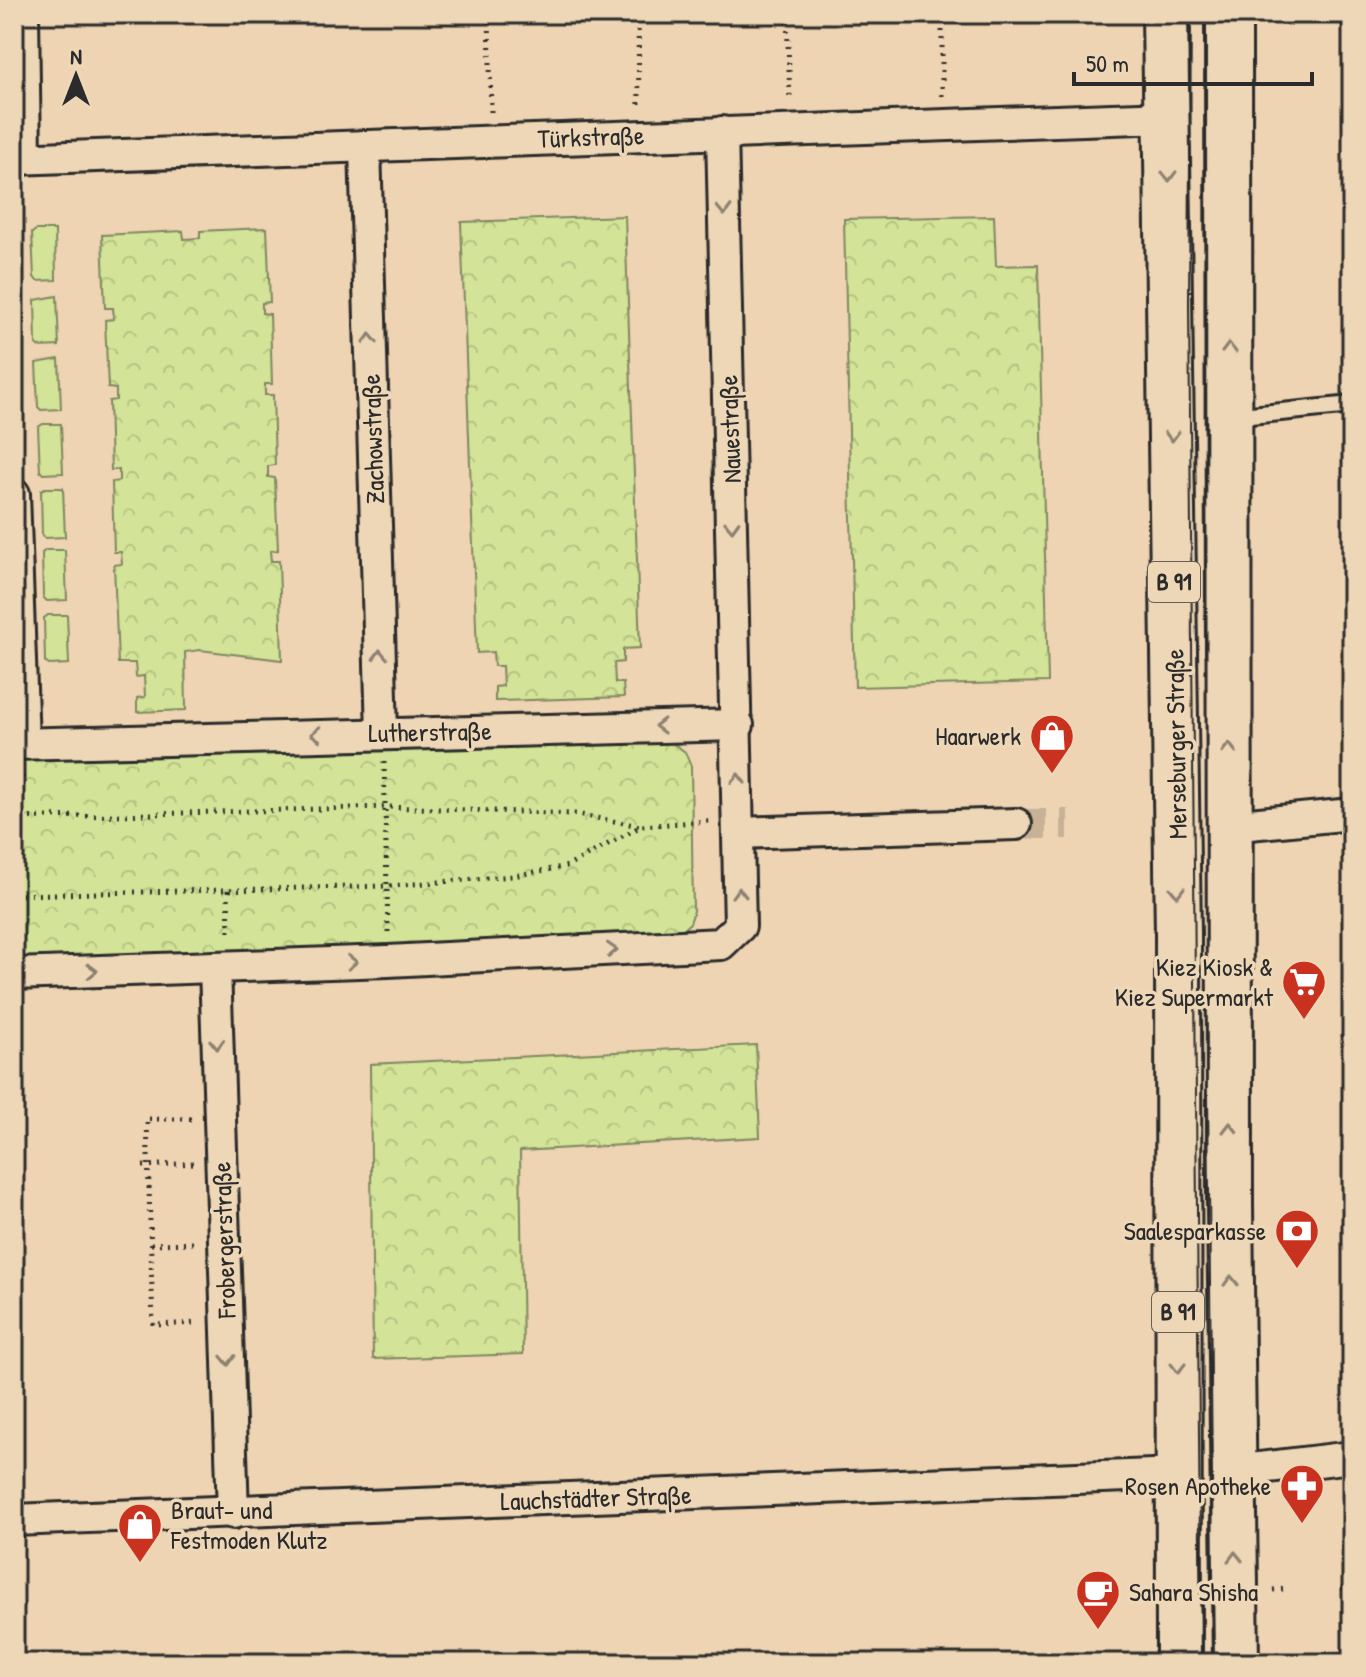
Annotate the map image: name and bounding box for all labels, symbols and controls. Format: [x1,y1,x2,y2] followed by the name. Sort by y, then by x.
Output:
[36,36,116,116] north arrow
[1074,36,1312,86] scale bar
[70,41,82,71] text: N
[1086,47,1129,79] text: 50 m
[537,117,645,156] street label: Türkstraße
[1160,170,1178,183] one-way arrow
[715,204,733,217] one-way arrow
[362,332,379,345] one-way arrow
[1220,341,1238,354] one-way arrow
[353,373,392,505] street label: Zachowstraße
[710,374,749,484] street label: Nauestraße
[1163,430,1181,443] one-way arrow
[724,520,741,533] one-way arrow
[1148,562,1200,602] road number: B 91
[371,648,388,661] one-way arrow
[1156,649,1195,840] street label: Merseburger Straße
[1028,712,1076,775] shop icon: Haarwerk
[368,713,492,750] street label: Lutherstraße
[653,718,666,735] one-way arrow
[935,718,1021,753] place label: Haarwerk
[309,726,322,743] one-way arrow
[1220,741,1238,754] one-way arrow
[729,772,747,785] one-way arrow
[731,886,748,899] one-way arrow
[1169,886,1186,899] one-way arrow
[605,942,618,959] one-way arrow
[1115,949,1274,1014] place label: Kiez Kiosk & Kiez Supermarkt
[346,954,359,971] one-way arrow
[1280,958,1328,1021] supermarket icon: Kiez Kiosk & Kiez Supermarkt
[86,962,99,979] one-way arrow
[209,1038,226,1051] one-way arrow
[1221,1121,1239,1134] one-way arrow
[203,1161,244,1320] street label: Frobergerstraße
[1273,1207,1321,1270] bank icon: Saalesparkasse
[1124,1213,1266,1248] place label: Saalesparkasse
[1223,1274,1240,1287] one-way arrow
[1152,1292,1204,1332] road number: B 91
[219,1354,236,1367] one-way arrow
[1169,1362,1187,1375] one-way arrow
[1278,1462,1326,1525] pharmacy icon: Rosen Apotheke
[1125,1468,1271,1503] place label: Rosen Apotheke
[500,1477,692,1518] street label: Lauchstädter Straße
[170,1492,327,1557] place label: Braut- und Festmoden Klutz
[116,1501,164,1564] shop icon: Braut- und Festmoden Klutz
[1227,1550,1244,1563] one-way arrow
[1074,1568,1122,1631] cafe icon: Sahara Shisha
[1129,1574,1258,1609] place label: Sahara Shisha

